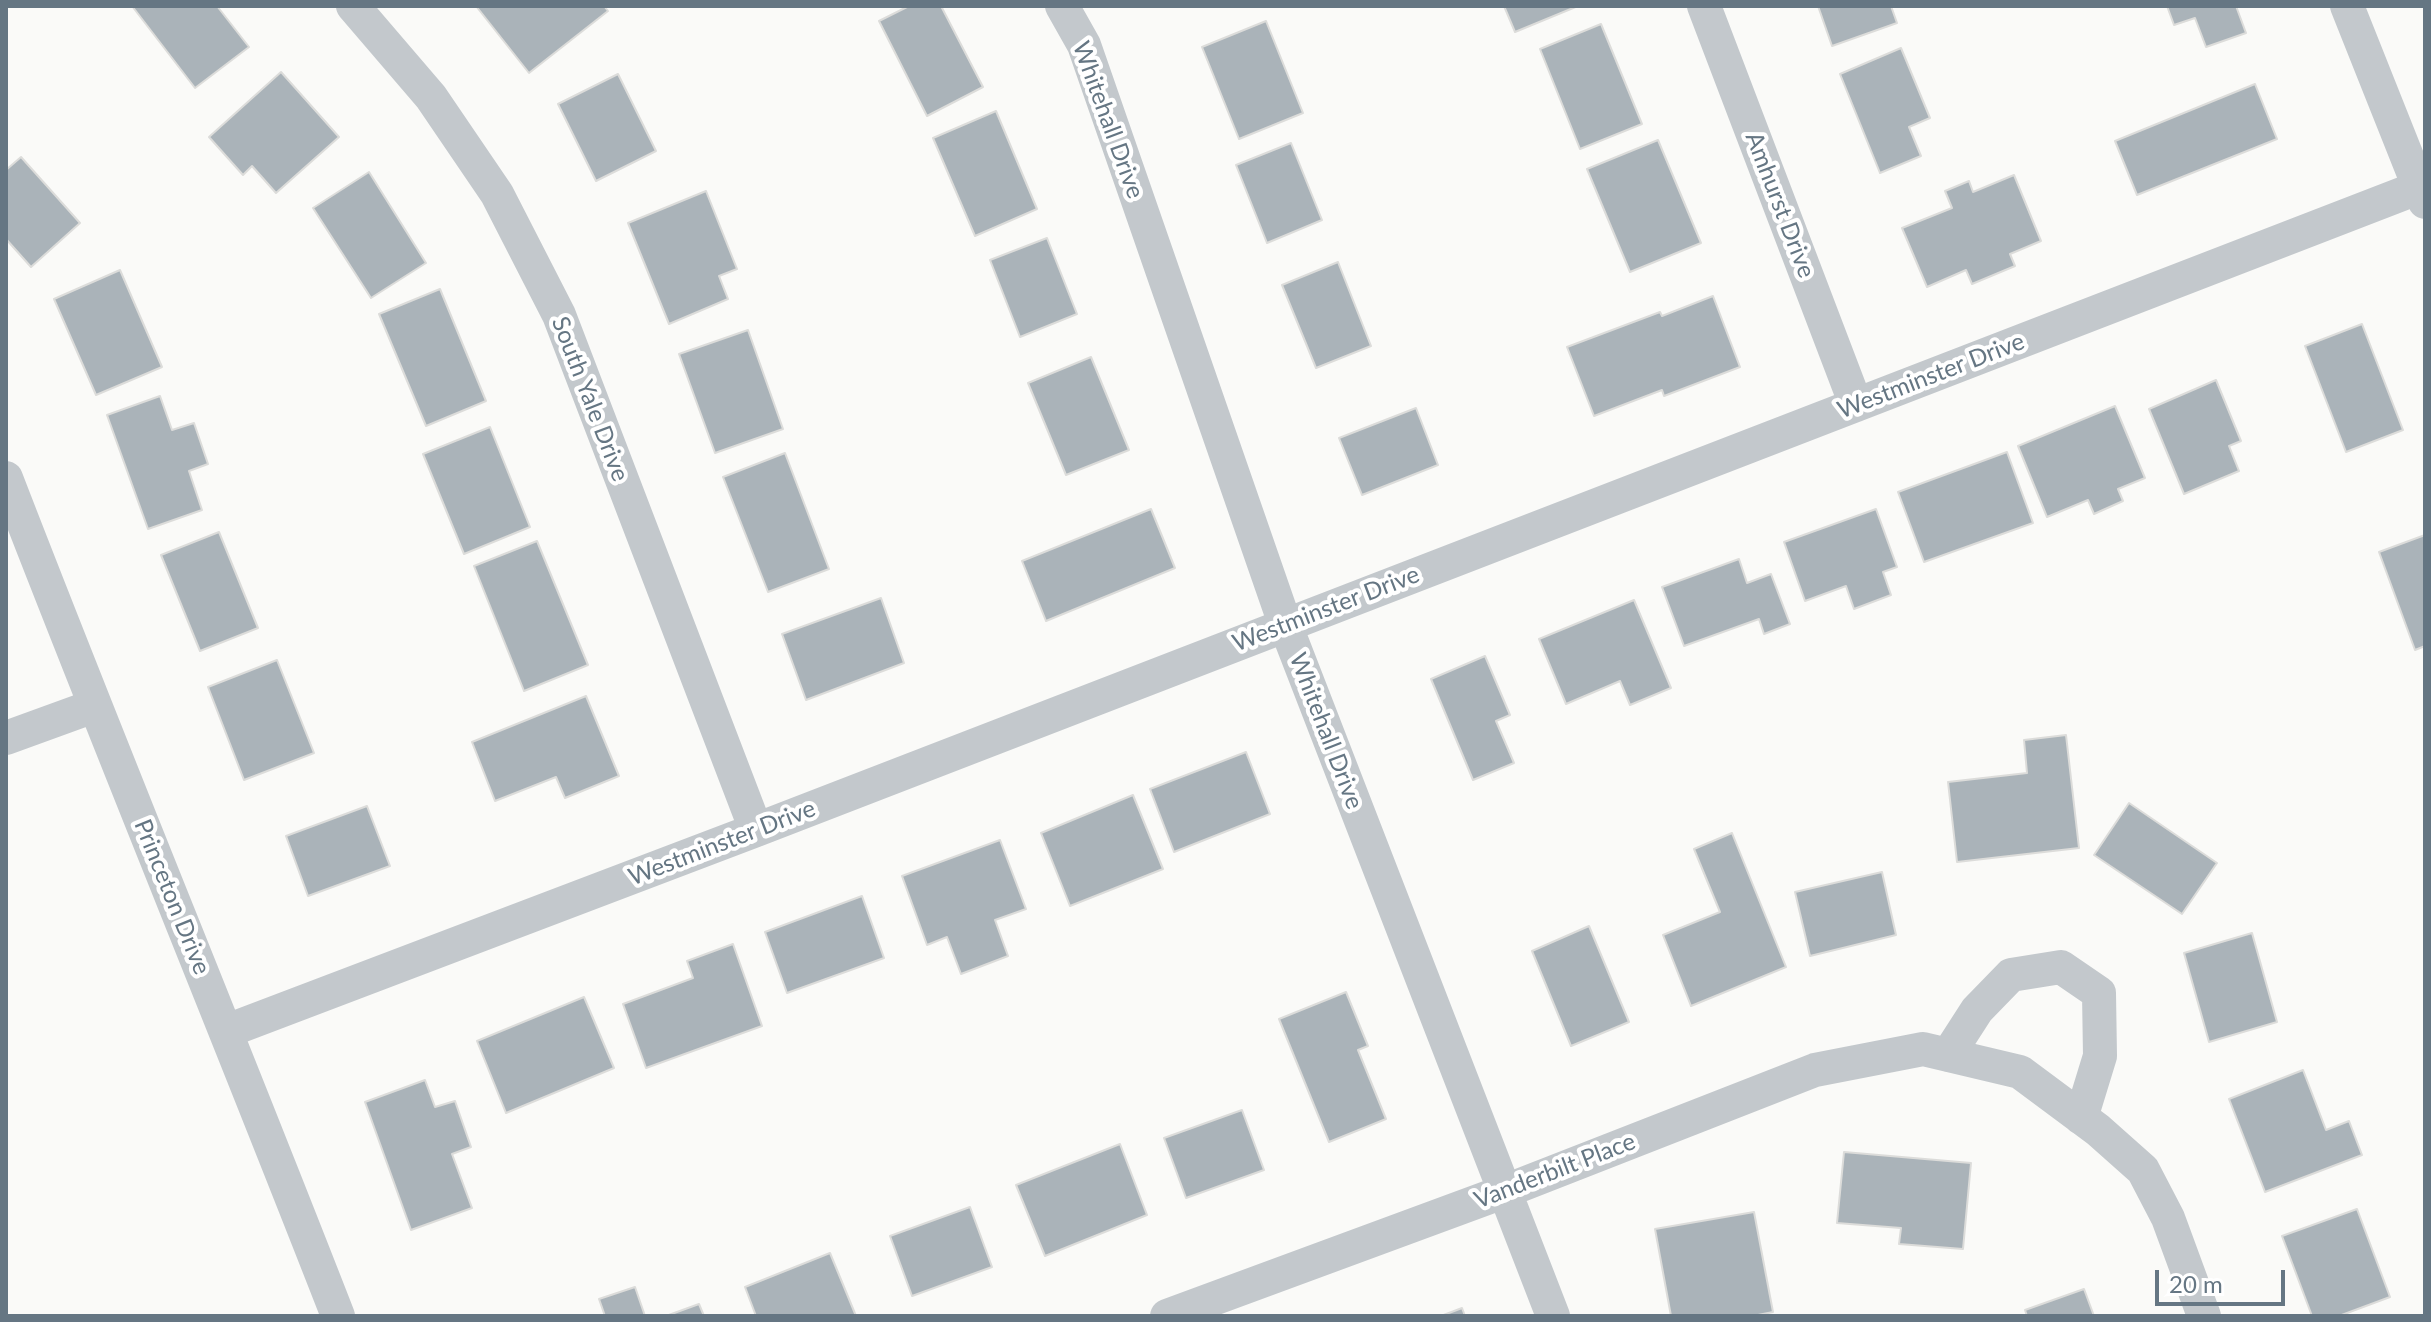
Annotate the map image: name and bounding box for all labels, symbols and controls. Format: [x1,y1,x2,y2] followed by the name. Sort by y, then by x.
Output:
[1066,37,1150,203] street label: Whitehall Drive
[1739,128,1821,282] street label: Amhurst Drive
[545,313,635,485] street label: South Yale Drive
[1834,327,2028,425] street label: Westminster Drive
[1229,560,1423,658] street label: Westminster Drive
[1283,649,1369,813] street label: Whitehall Drive
[625,794,819,892] street label: Westminster Drive
[128,815,216,979] street label: Princeton Drive
[1470,1127,1640,1215] street label: Vanderbilt Place
[2159,1254,2289,1304] scale bar
[2169,1269,2223,1298] text: 20 m

